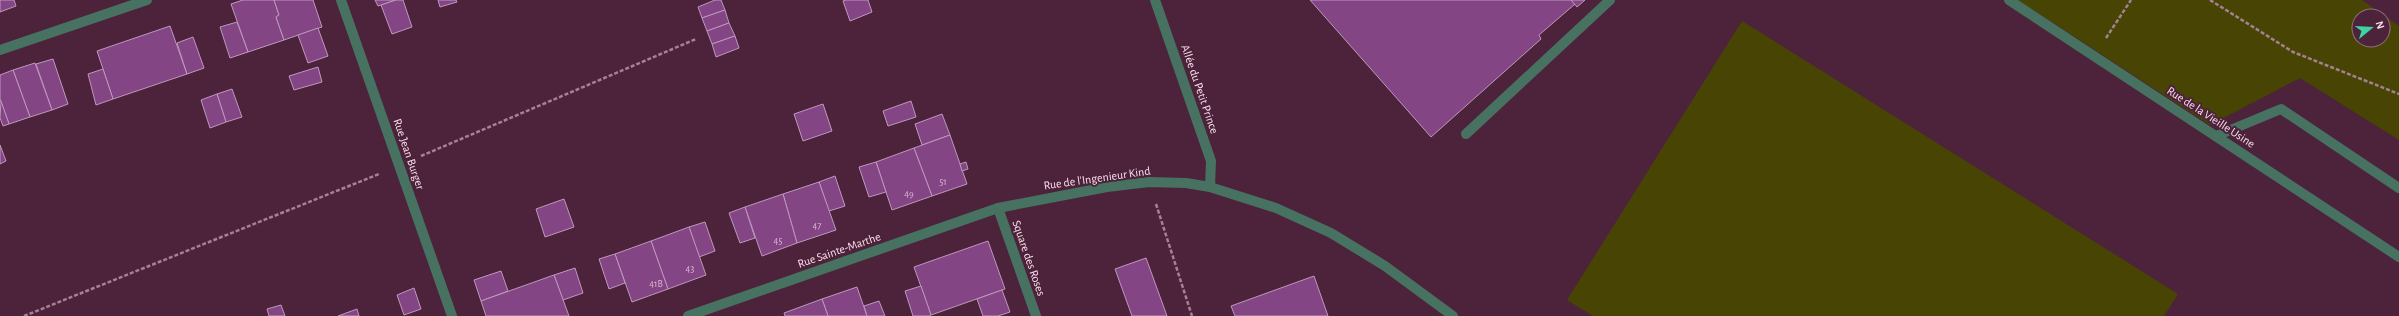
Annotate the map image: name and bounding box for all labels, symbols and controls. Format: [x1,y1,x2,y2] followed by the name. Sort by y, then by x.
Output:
[2351,8,2391,48] north arrow
[2374,20,2386,30] text: N
[1179,43,1221,135] street label: Allée du Petit Prince
[2165,84,2257,150] street label: Rue de la Vieille Usine
[391,117,427,191] street label: Rue Jean Burger
[1043,165,1151,191] street label: Rue de l'Ingenieur Kind
[939,177,947,187] house number: 51
[904,189,914,199] house number: 49
[1010,219,1048,297] street label: Square des Roses
[813,221,821,231] house number: 47
[796,230,882,270] street label: Rue Sainte-Marthe
[774,236,783,246] house number: 45
[686,264,694,274] house number: 43
[649,279,663,289] house number: 41B

